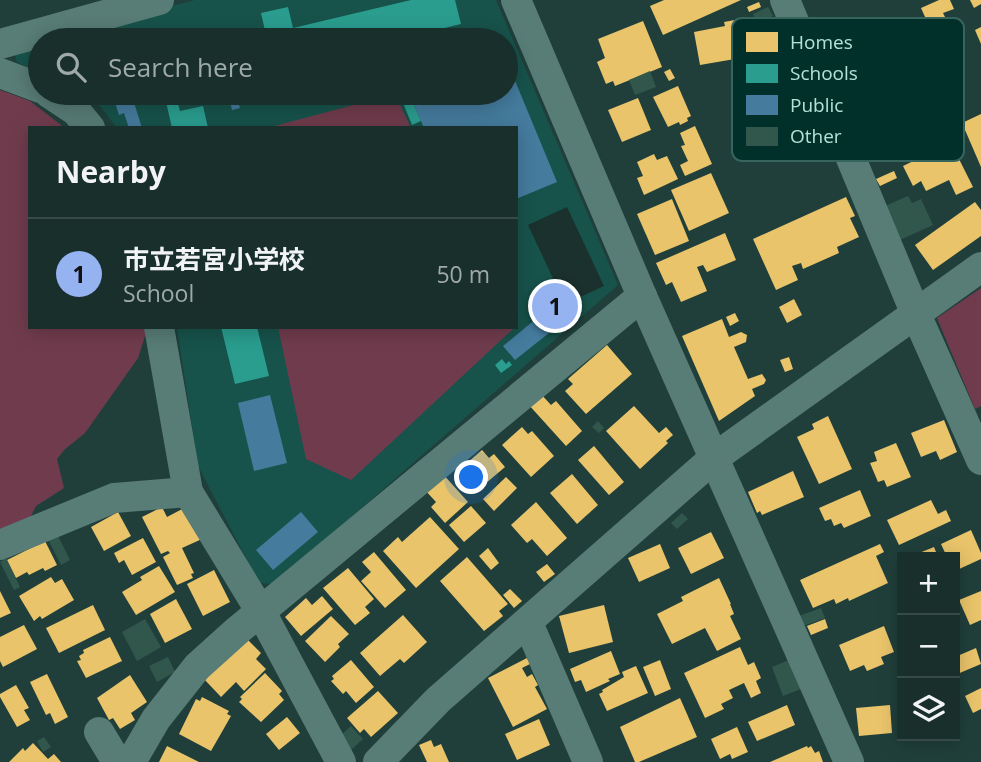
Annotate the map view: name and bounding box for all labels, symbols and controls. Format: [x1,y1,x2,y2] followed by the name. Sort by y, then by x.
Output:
[732,18,964,161] legend
[28,28,518,105] search box
[790,29,853,55] text: Homes
[52,48,90,86] icon: search
[108,49,253,85] text: Search here
[790,60,858,86] text: Schools
[790,92,843,118] text: Public
[790,123,842,149] text: Other
[56,151,166,192] text: Nearby
[123,241,305,277] text: 市立若宮小学校
[72,258,86,290] text: 1
[436,258,490,290] text: 50 m
[123,277,194,309] text: School
[532,280,578,332] pin: 1
[454,460,488,494] your location
[897,552,960,741] map controls
[897,552,960,615] button: +
[897,615,960,678] button: −
[897,678,960,741] button: layers

